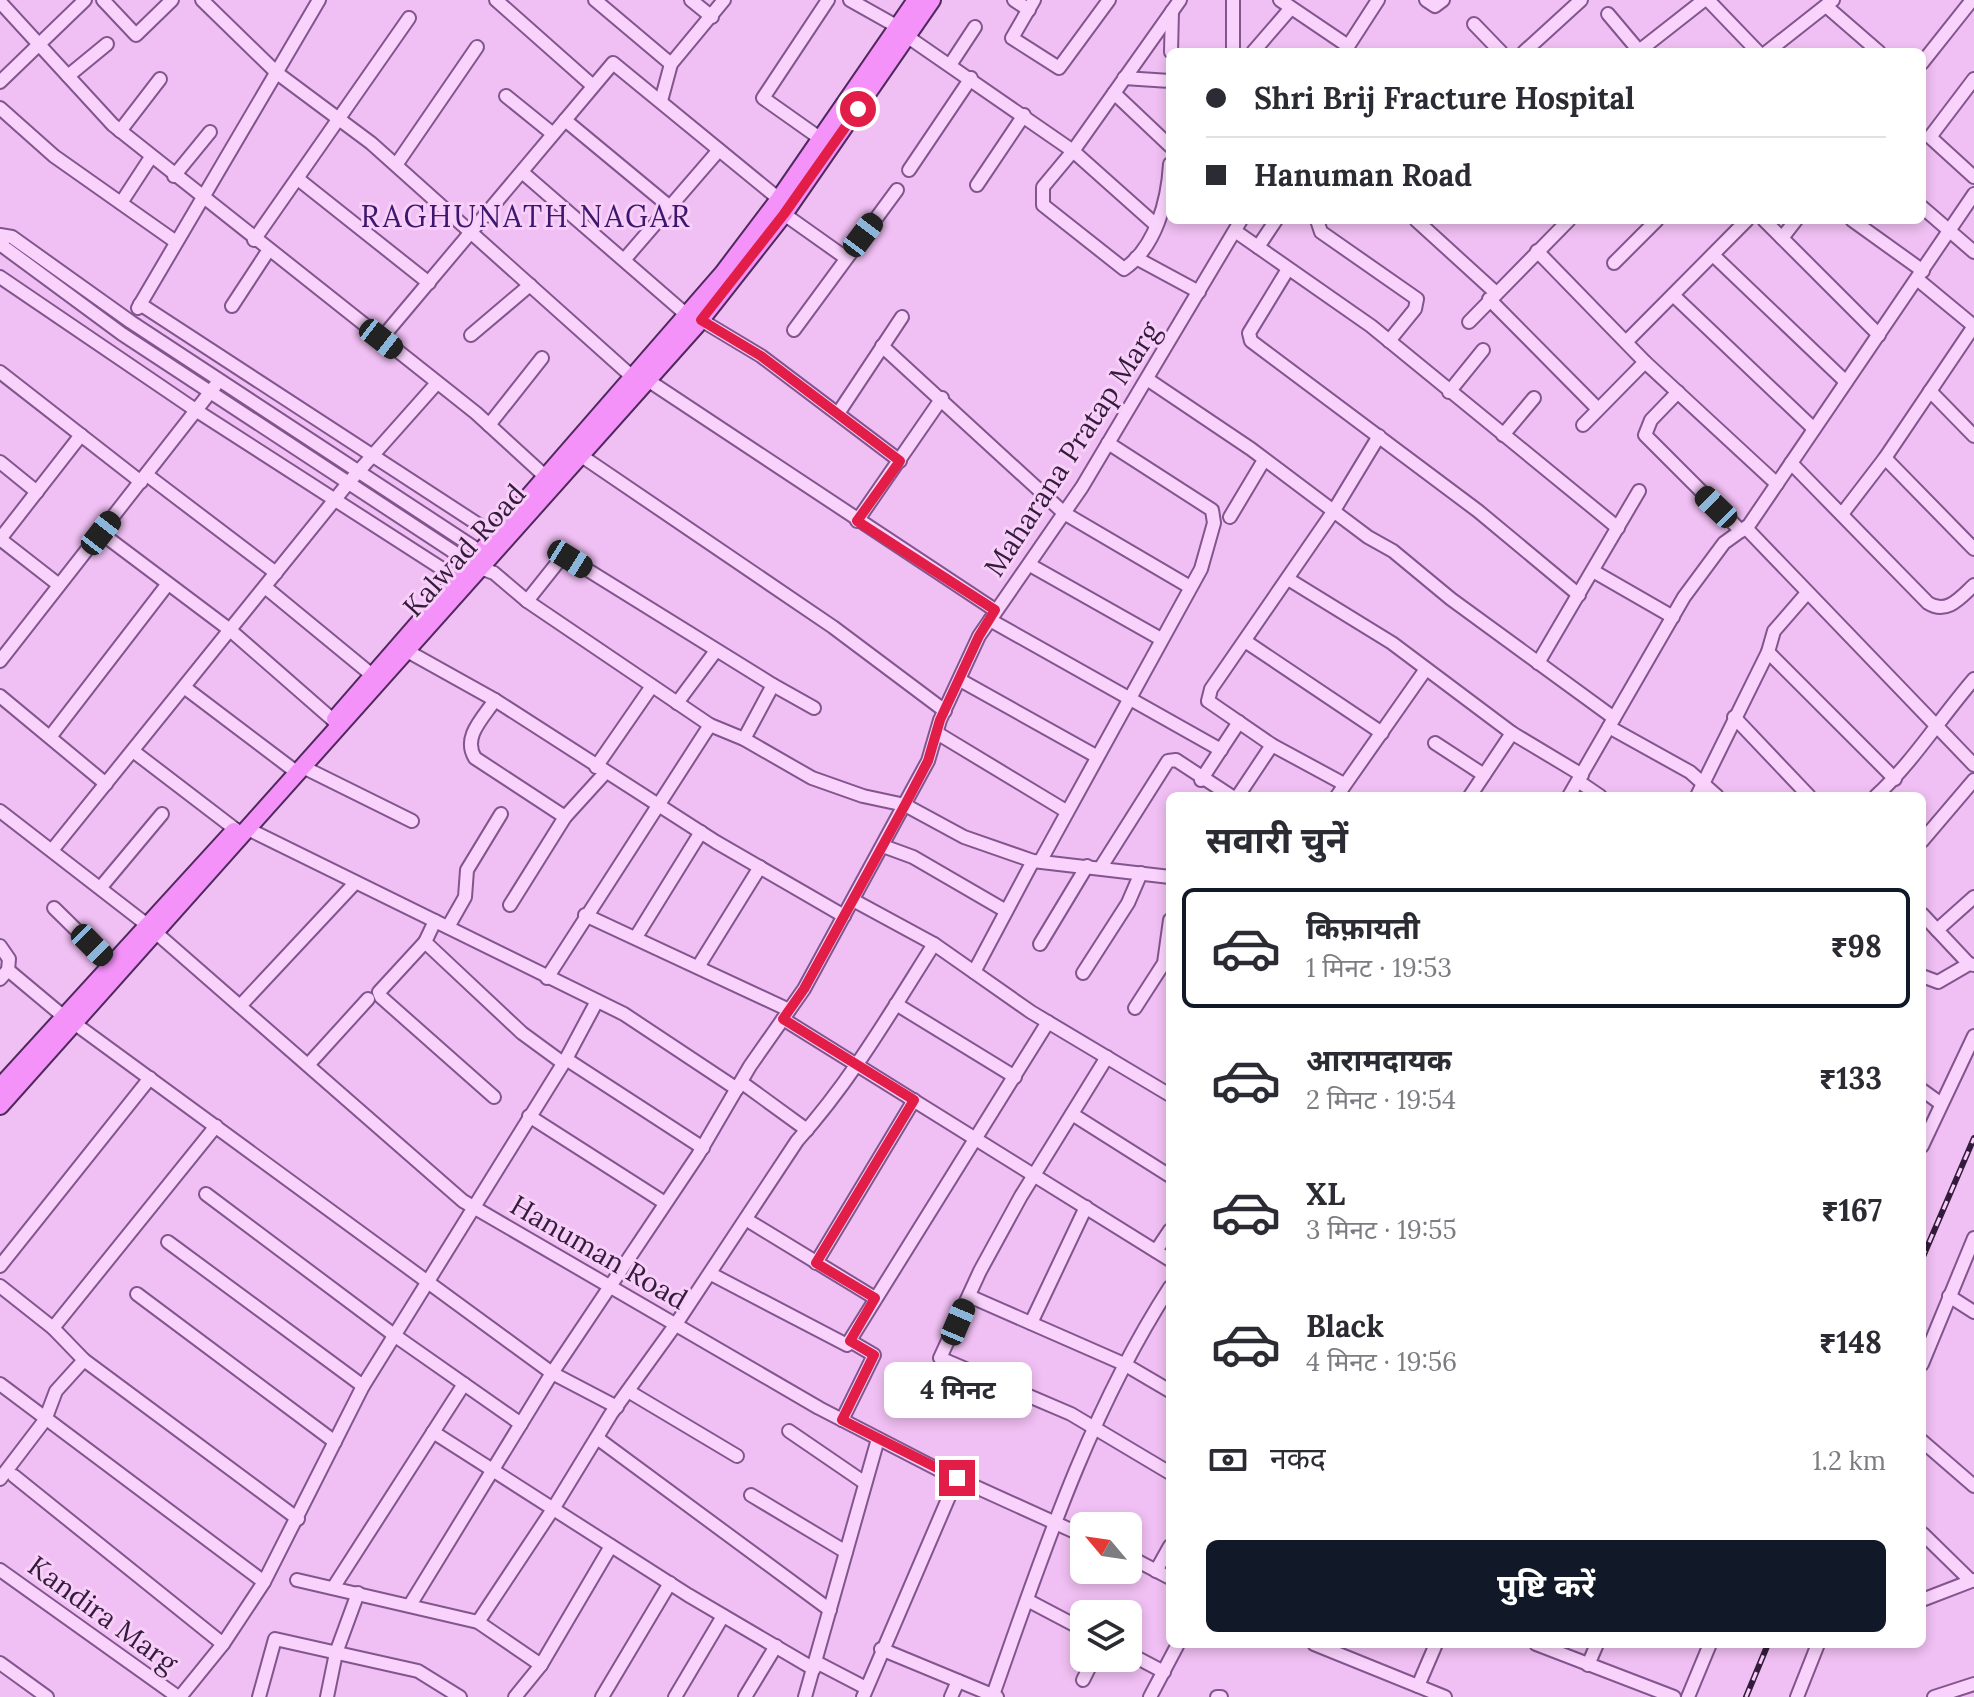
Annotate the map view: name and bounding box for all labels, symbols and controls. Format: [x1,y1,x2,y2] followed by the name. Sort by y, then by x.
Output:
[1254,79,1635,117] text: Shri Brij Fracture Hospital
[840,91,876,127] route start
[1254,156,1472,194] text: Hanuman Road
[360,197,692,235] district label: RAGHUNATH NAGAR
[839,209,887,261] car
[976,314,1168,583] street label: Maharana Pratap Marg
[355,315,407,363] car
[395,476,533,624] street label: Kalwad Road
[1690,482,1742,532] car
[77,507,125,559] car
[543,536,597,582] car
[1206,817,1348,863] text: सवारी चुनें
[1306,909,1420,947] text: किफ़ायती
[1210,912,1282,984] icon: car
[67,920,117,970] car
[1830,927,1882,965] text: ₹98
[1306,951,1452,984] text: 1 मिनट · 19:53
[1306,1041,1452,1079] text: आरामदायक
[1210,1044,1282,1116] icon: car
[1819,1059,1882,1097] text: ₹133
[1306,1083,1456,1116] text: 2 मिनट · 19:54
[1306,1175,1345,1213] text: XL
[1210,1176,1282,1248] icon: car
[504,1187,694,1317] street label: Hanuman Road
[1821,1191,1882,1229] text: ₹167
[1306,1213,1457,1246] text: 3 मिनट · 19:55
[938,1295,978,1349] car
[1306,1307,1384,1345] text: Black
[1210,1308,1282,1380] icon: car
[1819,1323,1882,1361] text: ₹148
[1306,1345,1457,1378] text: 4 मिनट · 19:56
[883,1362,1031,1418] callout: 4 मिनट
[920,1373,996,1406] text: 4 मिनट
[1206,1438,1250,1482] icon: cash
[1270,1439,1326,1477] text: नकद
[1812,1444,1886,1477] text: 1.2 km
[939,1460,975,1496] route end
[1070,1512,1142,1584] north arrow
[1070,1512,1142,1672] map controls
[1206,1540,1886,1632] button: पुष्टि करें
[21,1548,185,1681] street label: Kandira Marg
[1070,1600,1142,1672] button: layers

